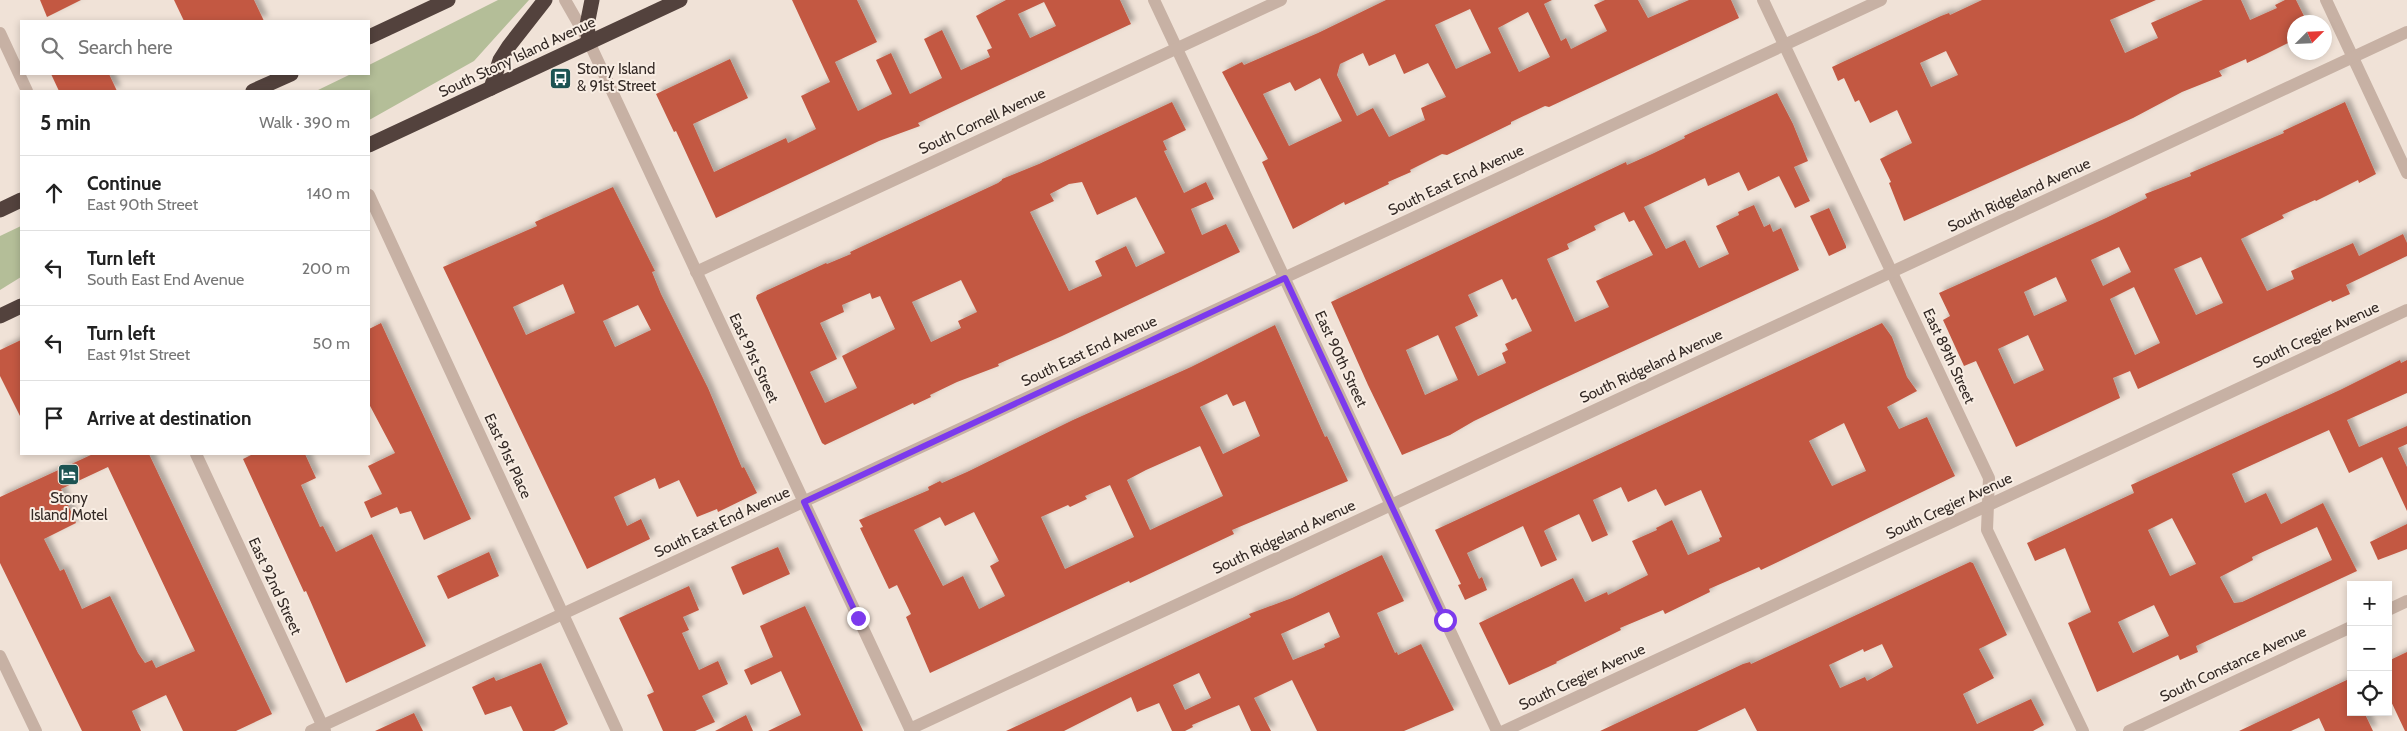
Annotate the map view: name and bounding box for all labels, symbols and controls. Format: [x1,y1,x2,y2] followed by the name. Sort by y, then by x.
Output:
[436,13,598,101] street label: South Stony Island Avenue
[2287,15,2332,60] north arrow
[20,20,370,75] search box
[38,34,66,62] icon: search
[78,36,172,59] text: Search here
[577,60,656,95] place label: Stony Island & 91st Street
[549,66,573,90] bus stop icon: Stony Island & 91st Street
[916,84,1048,158] street label: South Cornell Avenue
[40,110,91,135] text: 5 min
[259,113,350,132] text: Walk · 390 m
[1385,141,1527,219] street label: South East End Avenue
[1945,154,2094,236] street label: South Ridgeland Avenue
[87,172,161,195] text: Continue
[40,179,68,207] icon: ahead
[307,184,350,203] text: 140 m
[87,195,198,214] text: East 90th Street
[87,247,155,270] text: Turn left
[40,254,68,282] icon: left
[302,259,350,278] text: 200 m
[87,270,244,289] text: South East End Avenue
[2250,298,2382,372] street label: South Cregier Avenue
[1919,306,1979,406] street label: East 89th Street
[1311,308,1371,410] street label: East 90th Street
[725,310,783,406] street label: East 91st Street
[1018,312,1160,390] street label: South East End Avenue
[87,322,155,345] text: Turn left
[1577,325,1726,407] street label: South Ridgeland Avenue
[40,329,68,357] icon: left
[313,334,350,353] text: 50 m
[87,345,190,364] text: East 91st Street
[40,404,68,432] icon: arrive
[87,407,251,430] text: Arrive at destination
[480,411,536,502] street label: East 91st Place
[57,463,81,487] hotel icon: Stony Island Motel
[1883,469,2015,543] street label: South Cregier Avenue
[651,483,793,561] street label: South East End Avenue
[30,489,108,524] place label: Stony Island Motel
[1210,496,1359,578] street label: South Ridgeland Avenue
[245,535,305,637] street label: East 92nd Street
[2347,581,2392,716] map controls
[2347,581,2392,626] button: +
[847,607,870,630] route end
[1434,609,1457,632] route start
[2157,622,2309,706] street label: South Constance Avenue
[2347,626,2392,671] button: −
[1516,640,1648,714] street label: South Cregier Avenue
[2347,671,2392,716] button: locate

